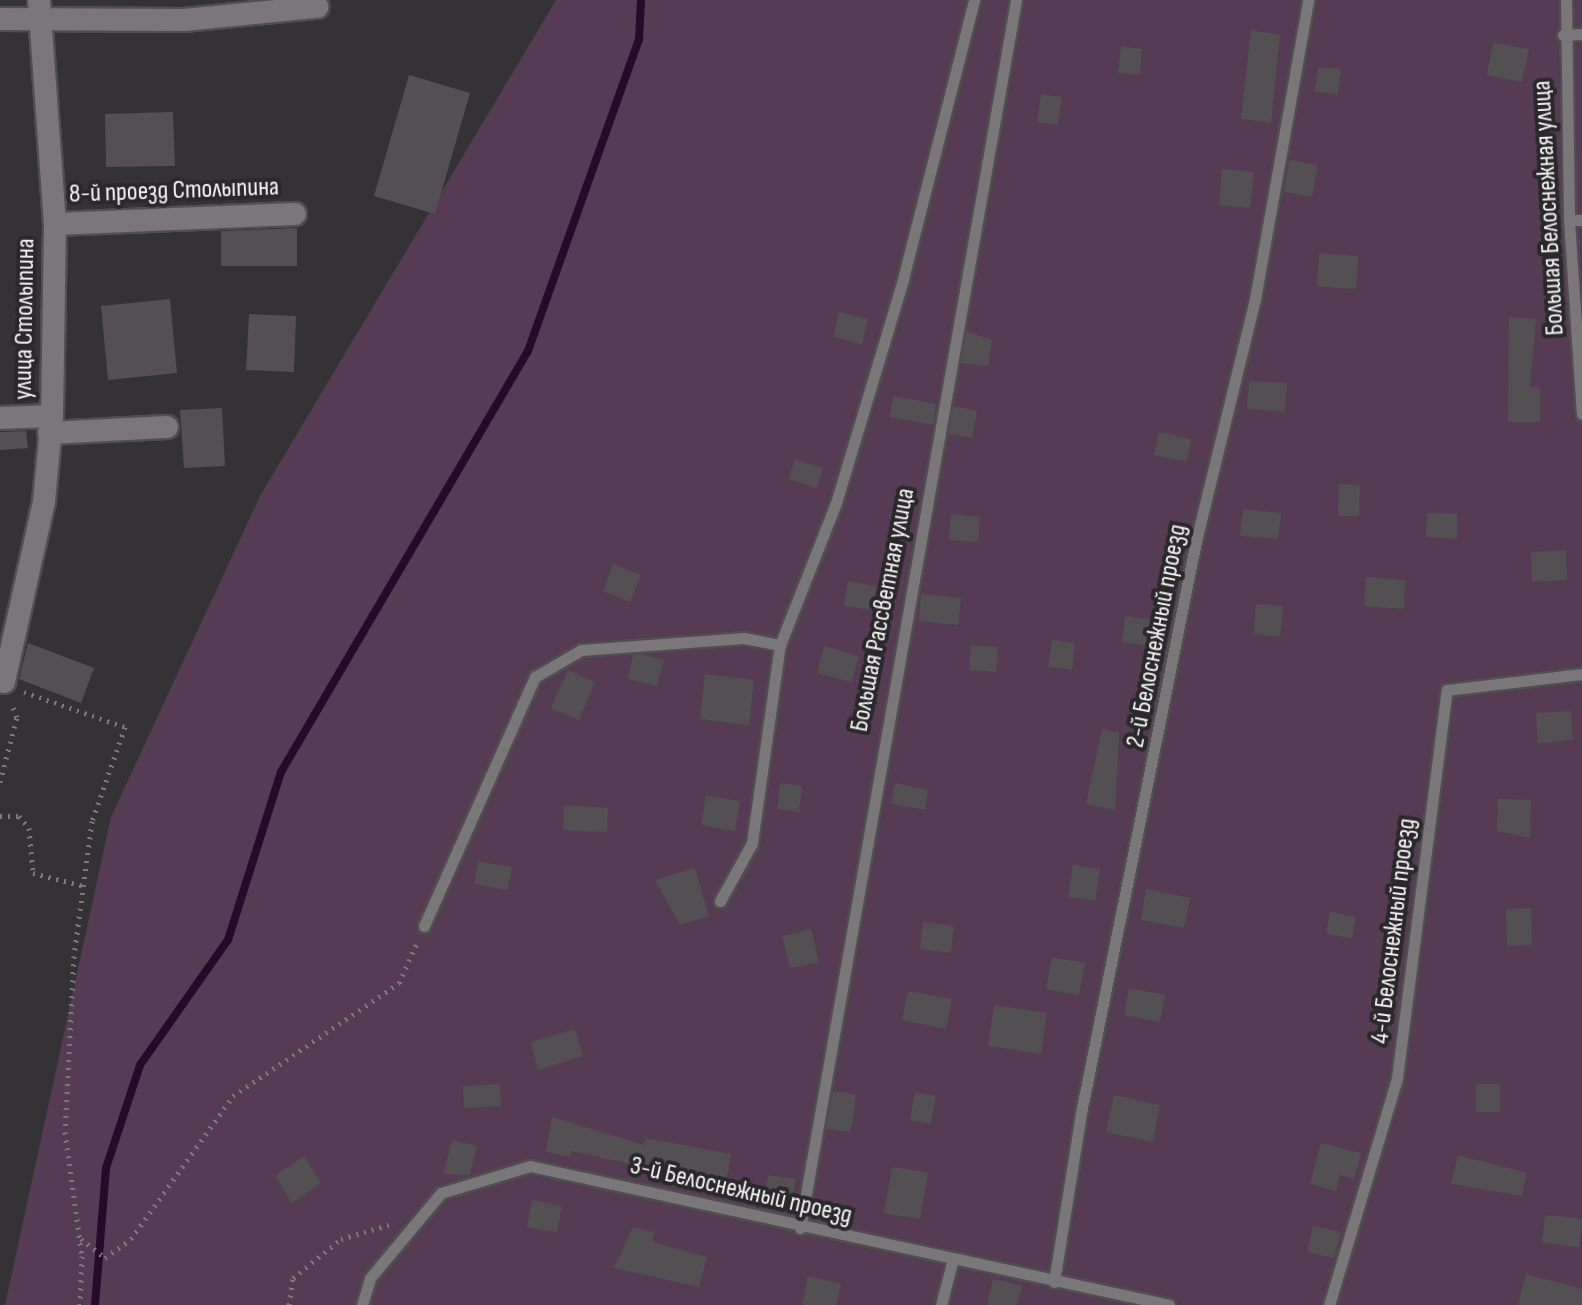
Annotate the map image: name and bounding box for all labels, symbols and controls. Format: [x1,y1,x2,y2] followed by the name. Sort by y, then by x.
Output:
[1527,80,1571,336] street label: Большая Белоснежная улица
[68,172,280,210] street label: 8-й проезд Столыпина
[8,238,42,400] street label: улица Столыпина
[844,486,922,734] street label: Большая Рассветная улица
[1120,522,1194,750] street label: 2-й Белоснежный проезд
[1365,817,1423,1045] street label: 4-й Белоснежный проезд
[627,1150,855,1232] street label: 3-й Белоснежный проезд

